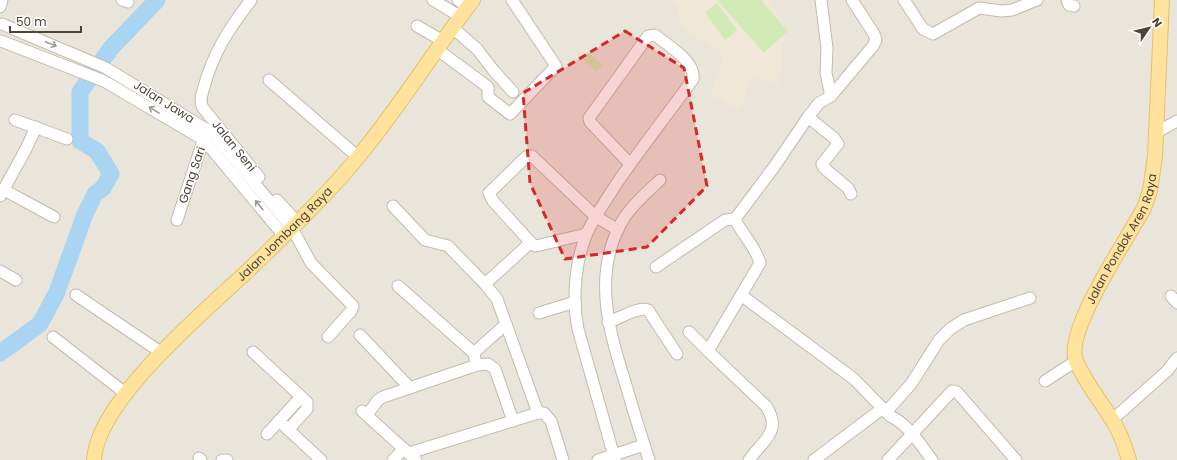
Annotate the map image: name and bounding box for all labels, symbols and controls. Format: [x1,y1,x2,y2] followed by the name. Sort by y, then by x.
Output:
[10,8,81,34] scale bar
[1129,8,1169,48] north arrow
[16,13,47,30] text: 50 m
[1148,14,1166,30] text: N
[45,41,57,49] one-way arrow
[131,76,198,127] street label: Jalan Jawa
[148,105,160,113] one-way arrow
[208,116,260,175] street label: Jalan Seni
[174,144,209,206] street label: Gang Sari
[1082,172,1160,307] street label: Jalan Pondok Aren Raya
[233,183,336,285] street label: Jalan Jombang Raya
[255,200,263,211] one-way arrow

